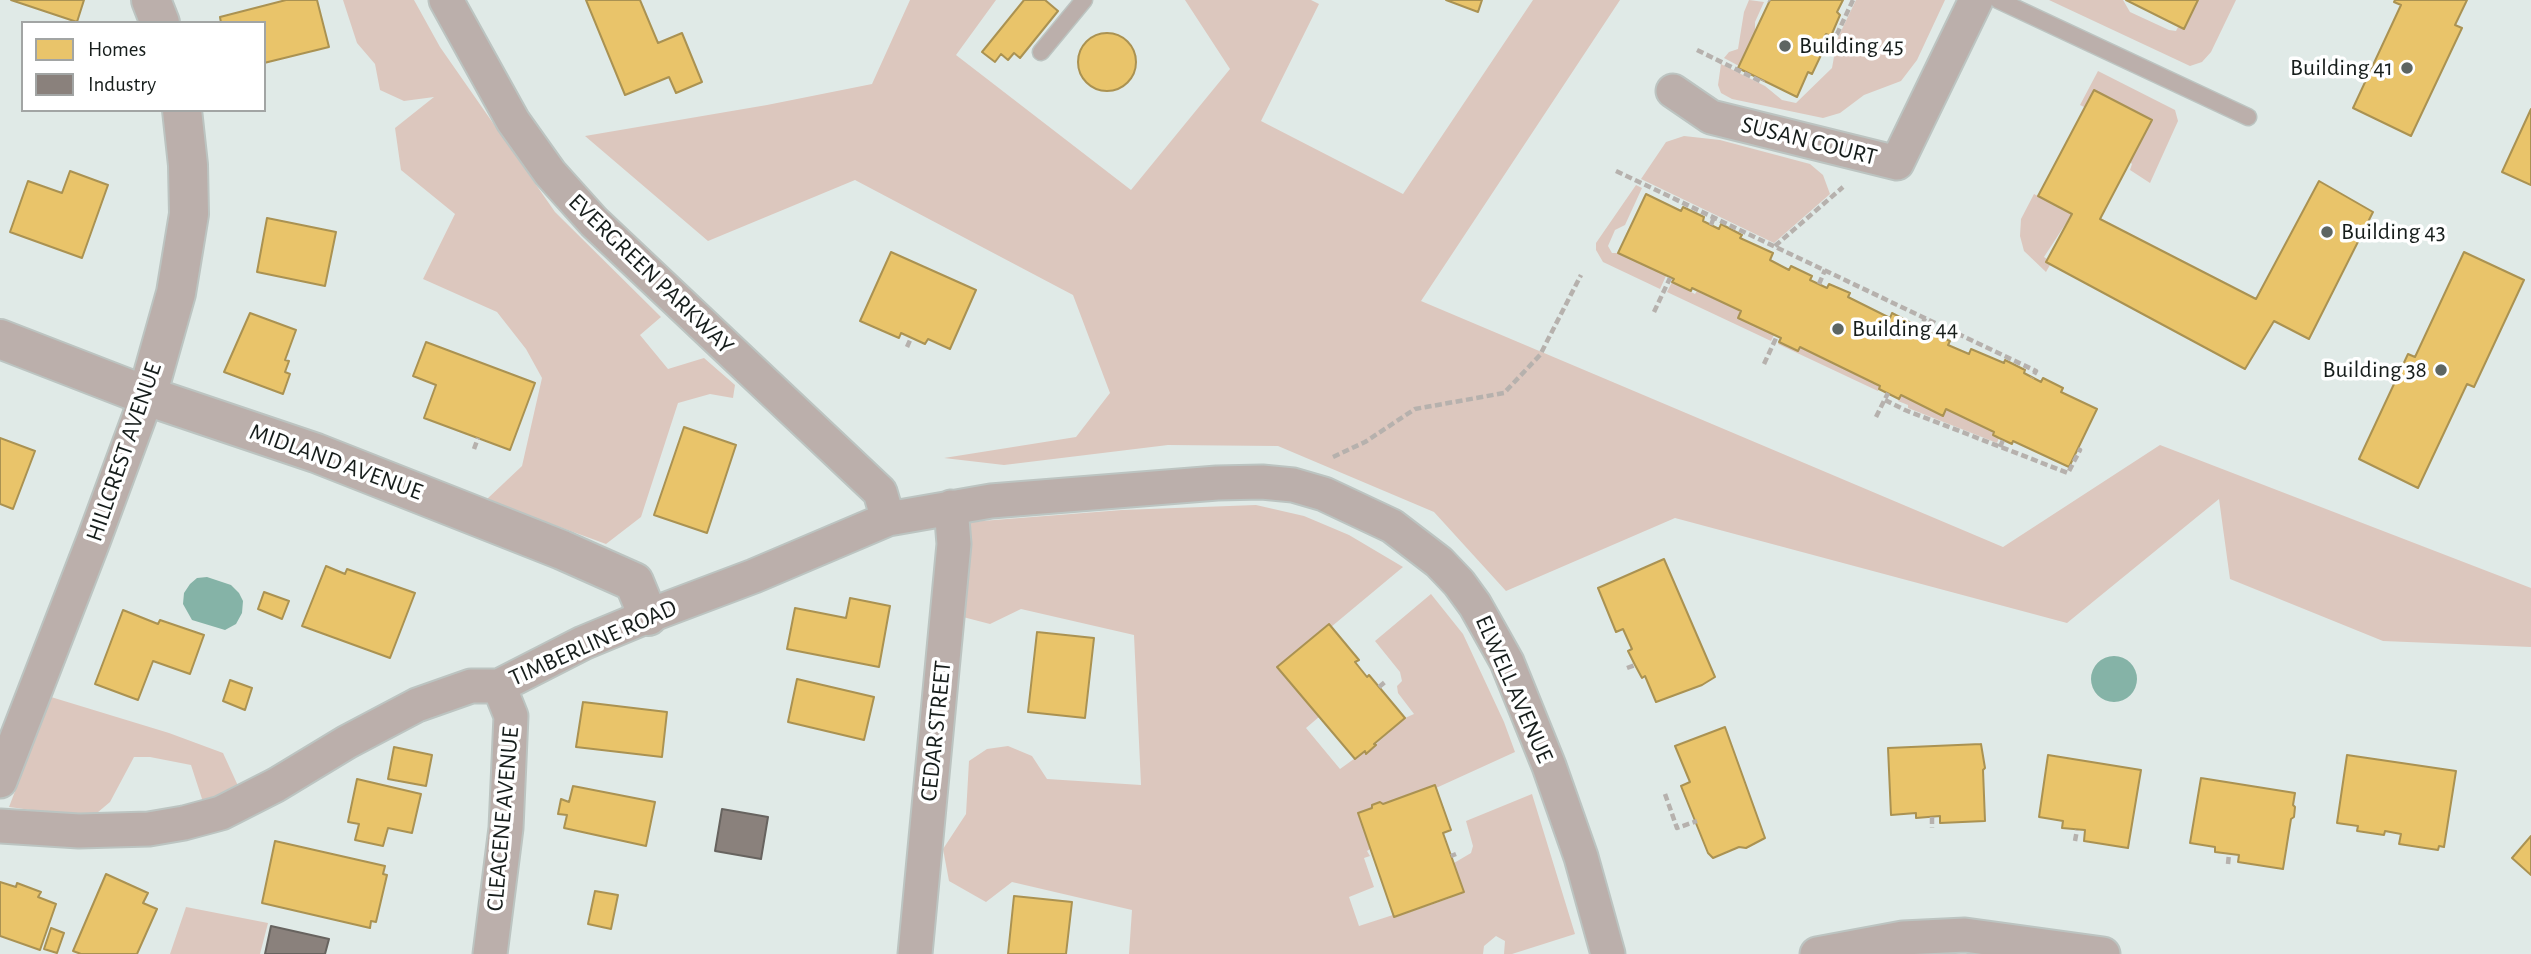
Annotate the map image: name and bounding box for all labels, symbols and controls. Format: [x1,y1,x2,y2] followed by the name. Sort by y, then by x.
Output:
[21,21,266,112] legend
[1799,32,1904,60] place label: Building 45
[1777,38,1793,54] marker: Building 45
[88,39,146,60] text: Homes
[2290,54,2393,82] place label: Building 41
[2399,60,2415,76] marker: Building 41
[88,74,156,95] text: Industry
[1738,110,1880,172] street label: SUSAN COURT
[562,188,740,360] street label: EVERGREEN PARKWAY
[2341,218,2446,246] place label: Building 43
[2319,224,2335,240] marker: Building 43
[1852,315,1958,343] place label: Building 44
[1830,321,1846,337] marker: Building 44
[2323,356,2427,384] place label: Building 38
[80,359,168,545] street label: HILLCREST AVENUE
[2433,362,2449,378] marker: Building 38
[246,417,426,507] street label: MIDLAND AVENUE
[505,593,681,693] street label: TIMBERLINE ROAD
[1469,611,1559,767] street label: ELWELL AVENUE
[914,659,958,803] street label: CEDAR STREET
[481,726,525,912] street label: CLEACENE AVENUE

